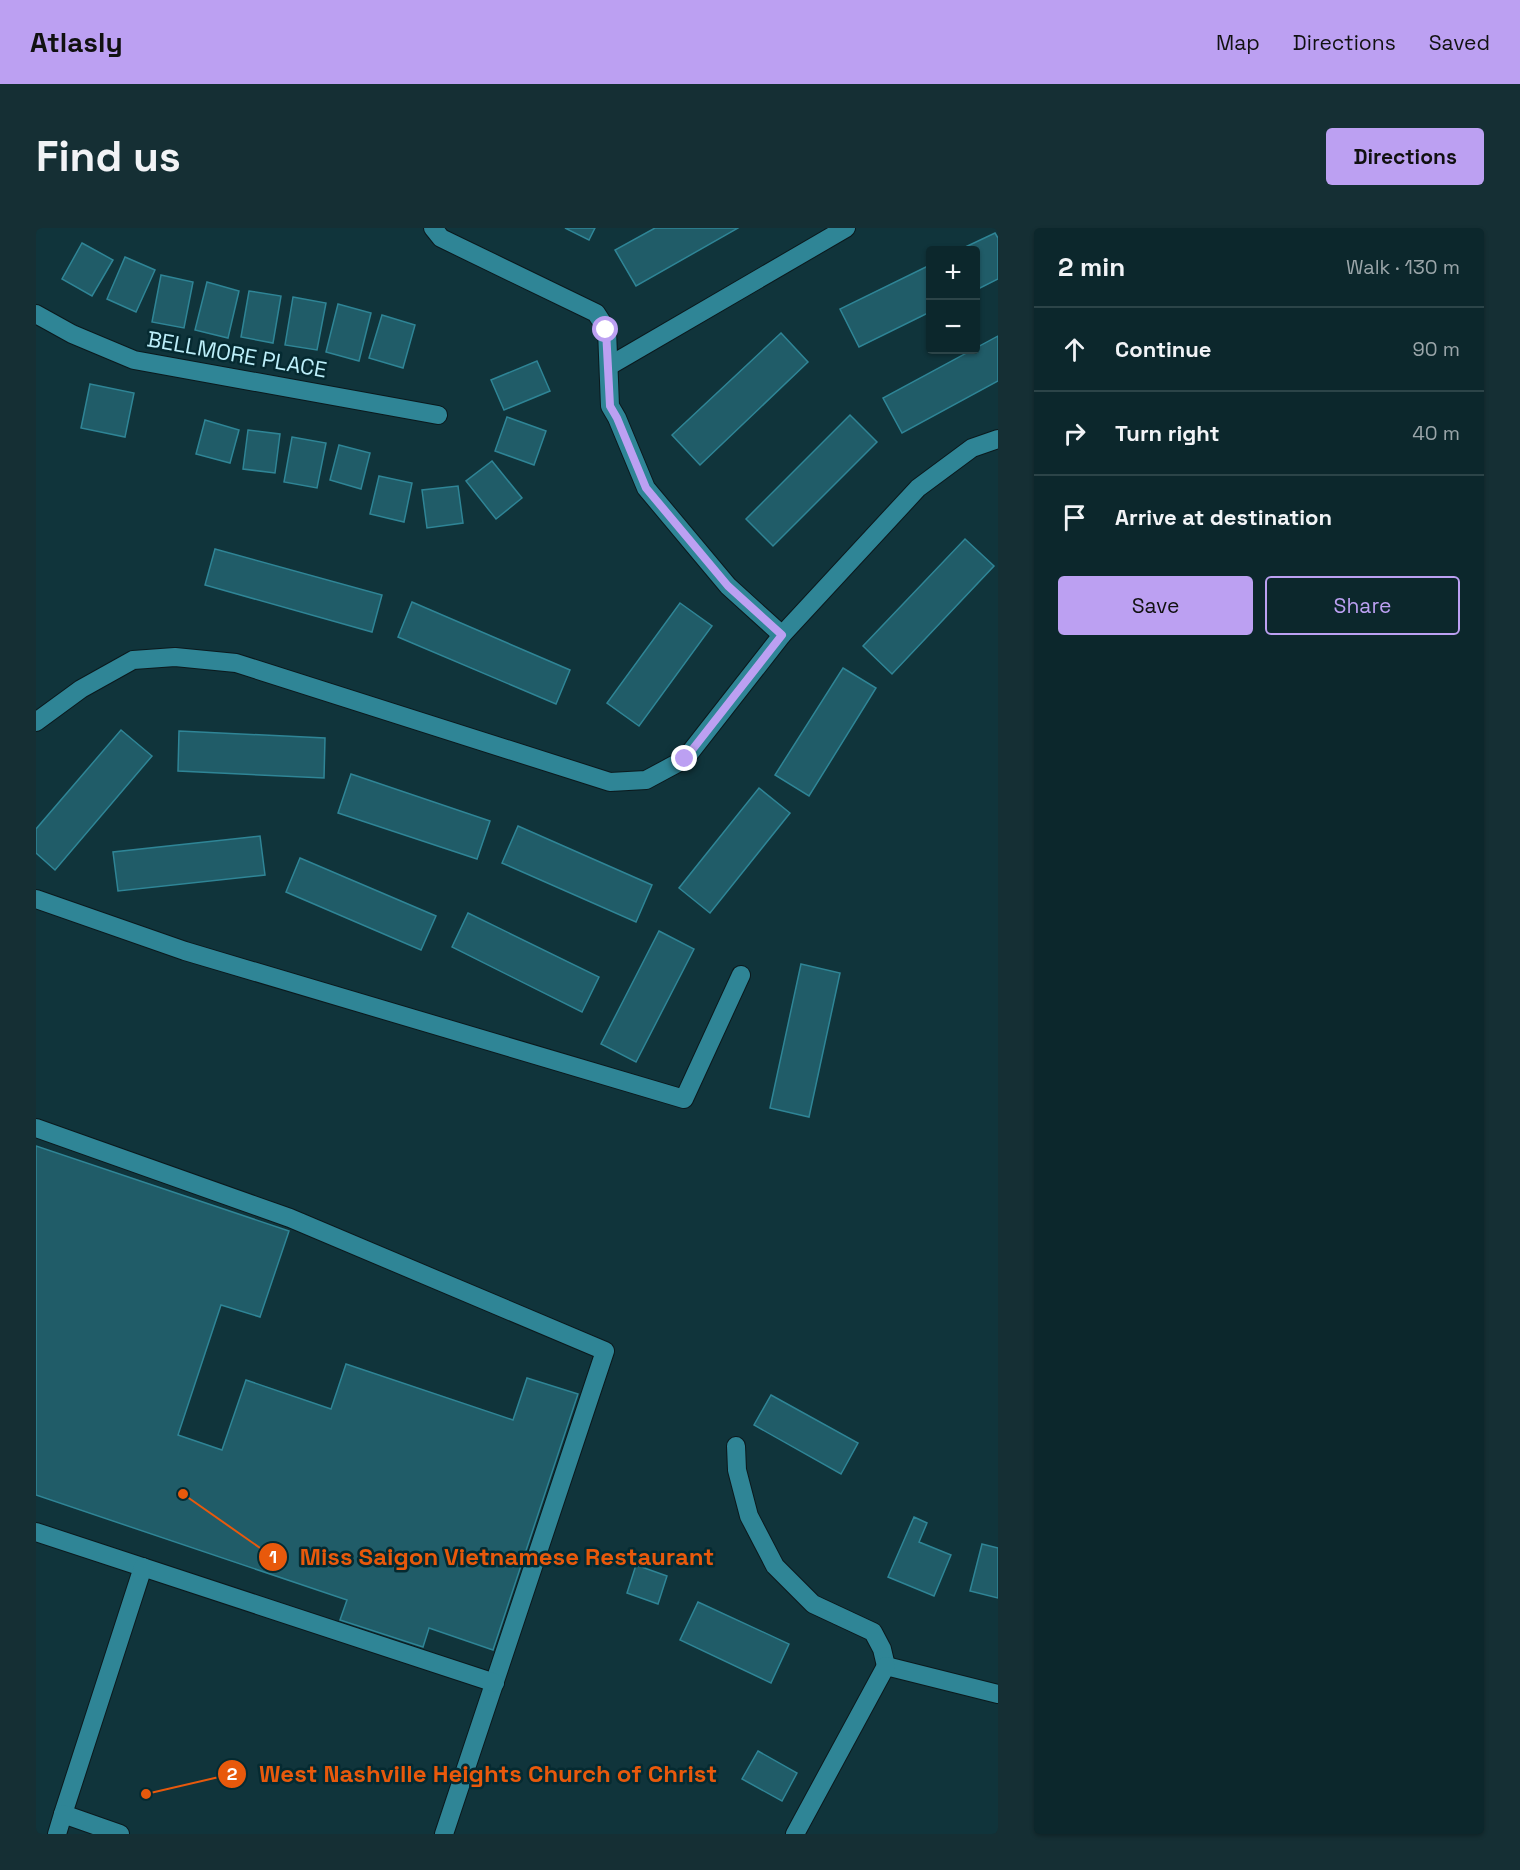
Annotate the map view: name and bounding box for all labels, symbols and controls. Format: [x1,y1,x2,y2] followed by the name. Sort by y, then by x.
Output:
[30,24,123,60] text: Atlasly
[1216,29,1260,56] text: Map
[1293,29,1396,56] text: Directions
[1429,29,1490,56] text: Saved
[1326,128,1484,185] button: Directions
[36,130,181,183] text: Find us
[926,246,980,354] map controls
[926,246,980,300] button: +
[1058,250,1125,284] text: 2 min
[1346,254,1460,280] text: Walk · 130 m
[926,300,980,354] button: −
[592,316,618,342] route start
[145,324,329,384] street label: BELLMORE PLACE
[1058,333,1091,366] icon: ahead
[1115,335,1211,363] text: Continue
[1413,336,1460,362] text: 90 m
[1058,417,1091,450] icon: right
[1115,419,1220,447] text: Turn right
[1412,420,1460,446] text: 40 m
[1058,501,1091,534] icon: arrive
[1115,503,1332,531] text: Arrive at destination
[1058,576,1253,635] button: Save
[1265,576,1460,635] button: Share
[671,745,697,771] route end
[258,1536,727,1578] callout: Miss Saigon Vietnamese Restaurant
[300,1541,714,1572] text: Miss Saigon Vietnamese Restaurant
[269,1545,277,1568] text: 1
[217,1753,729,1795] callout: West Nashville Heights Church of Christ
[259,1758,717,1789] text: West Nashville Heights Church of Christ
[227,1762,238,1785] text: 2

